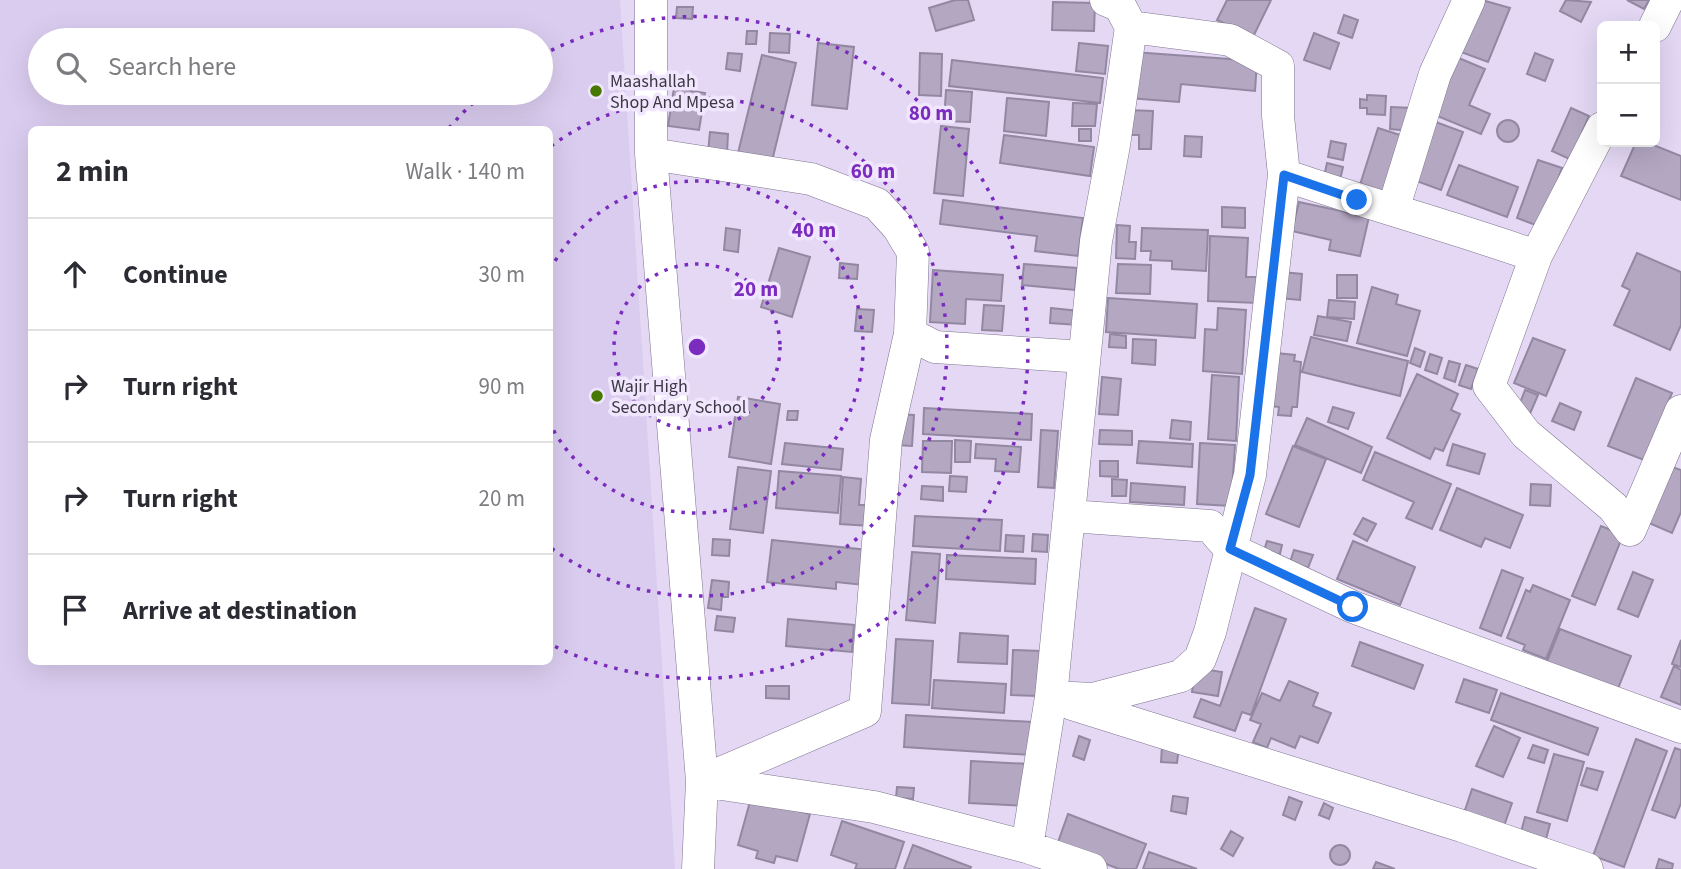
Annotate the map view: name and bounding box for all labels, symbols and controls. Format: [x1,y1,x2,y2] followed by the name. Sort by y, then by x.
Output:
[1597,21,1660,147] map controls
[1597,21,1660,84] button: +
[28,28,553,105] search box
[52,48,90,86] icon: search
[108,48,236,85] text: Search here
[610,69,735,115] place label: Maashallah Shop And Mpesa
[588,83,604,99] marker: Maashallah Shop And Mpesa
[1597,84,1660,147] button: −
[909,98,953,128] text: 80 m
[56,150,129,193] text: 2 min
[406,155,525,188] text: Walk · 140 m
[851,156,895,186] text: 60 m
[1341,184,1372,215] route end
[792,215,836,245] text: 40 m
[56,255,94,293] icon: ahead
[123,256,228,293] text: Continue
[478,258,525,291] text: 30 m
[734,274,778,304] text: 20 m
[685,335,709,359] centre of rings
[56,367,94,405] icon: right
[123,368,238,405] text: Turn right
[478,370,525,403] text: 90 m
[611,374,746,420] place label: Wajir High Secondary School
[589,388,605,404] marker: Wajir High Secondary School
[56,479,94,517] icon: right
[123,480,238,517] text: Turn right
[478,482,525,515] text: 20 m
[56,591,94,629] icon: arrive
[1337,591,1368,622] route start
[123,592,357,629] text: Arrive at destination

